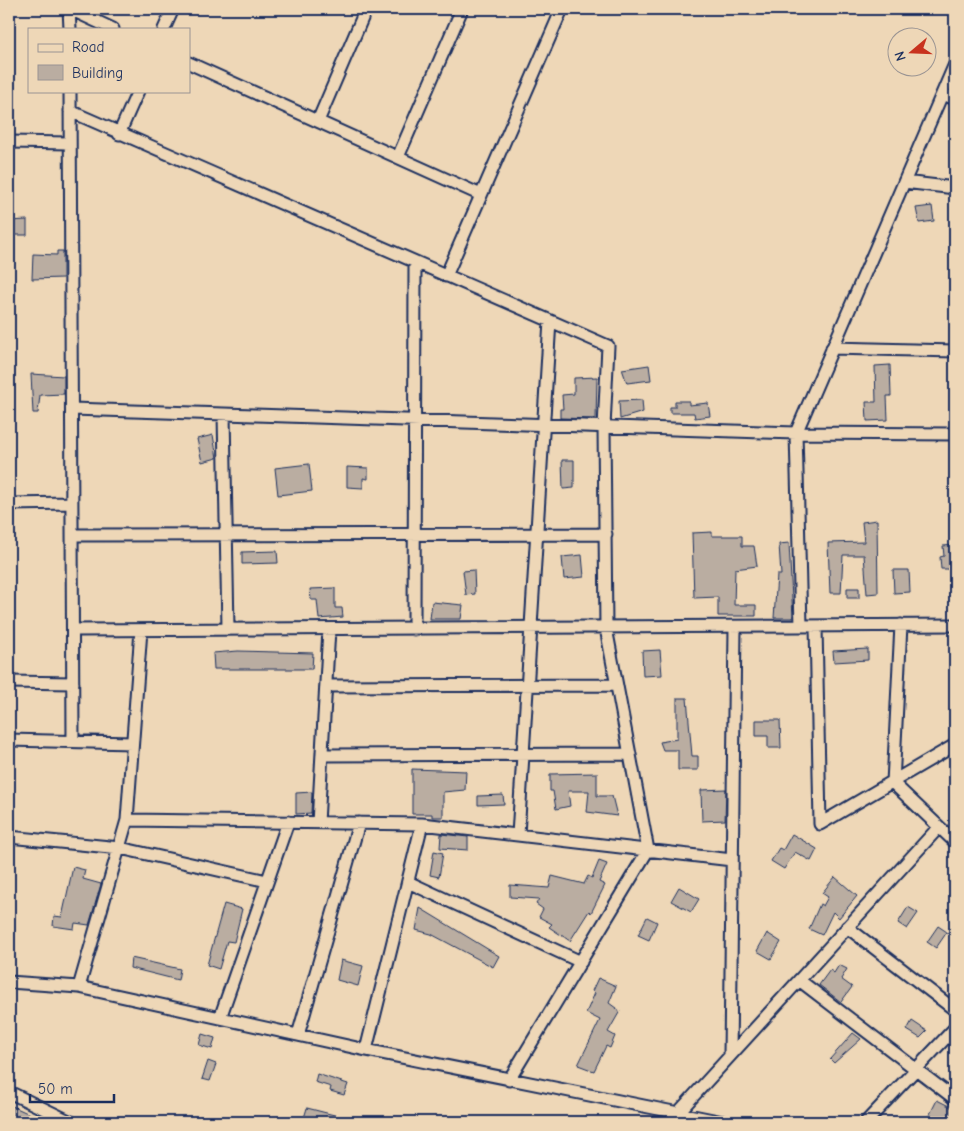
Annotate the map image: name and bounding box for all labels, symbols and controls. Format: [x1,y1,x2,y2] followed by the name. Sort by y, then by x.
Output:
[28,28,190,92] legend
[886,28,936,78] north arrow
[72,38,104,56] text: Road
[891,49,910,63] text: N
[72,64,123,82] text: Building
[30,1071,114,1103] scale bar
[38,1080,73,1098] text: 50 m

